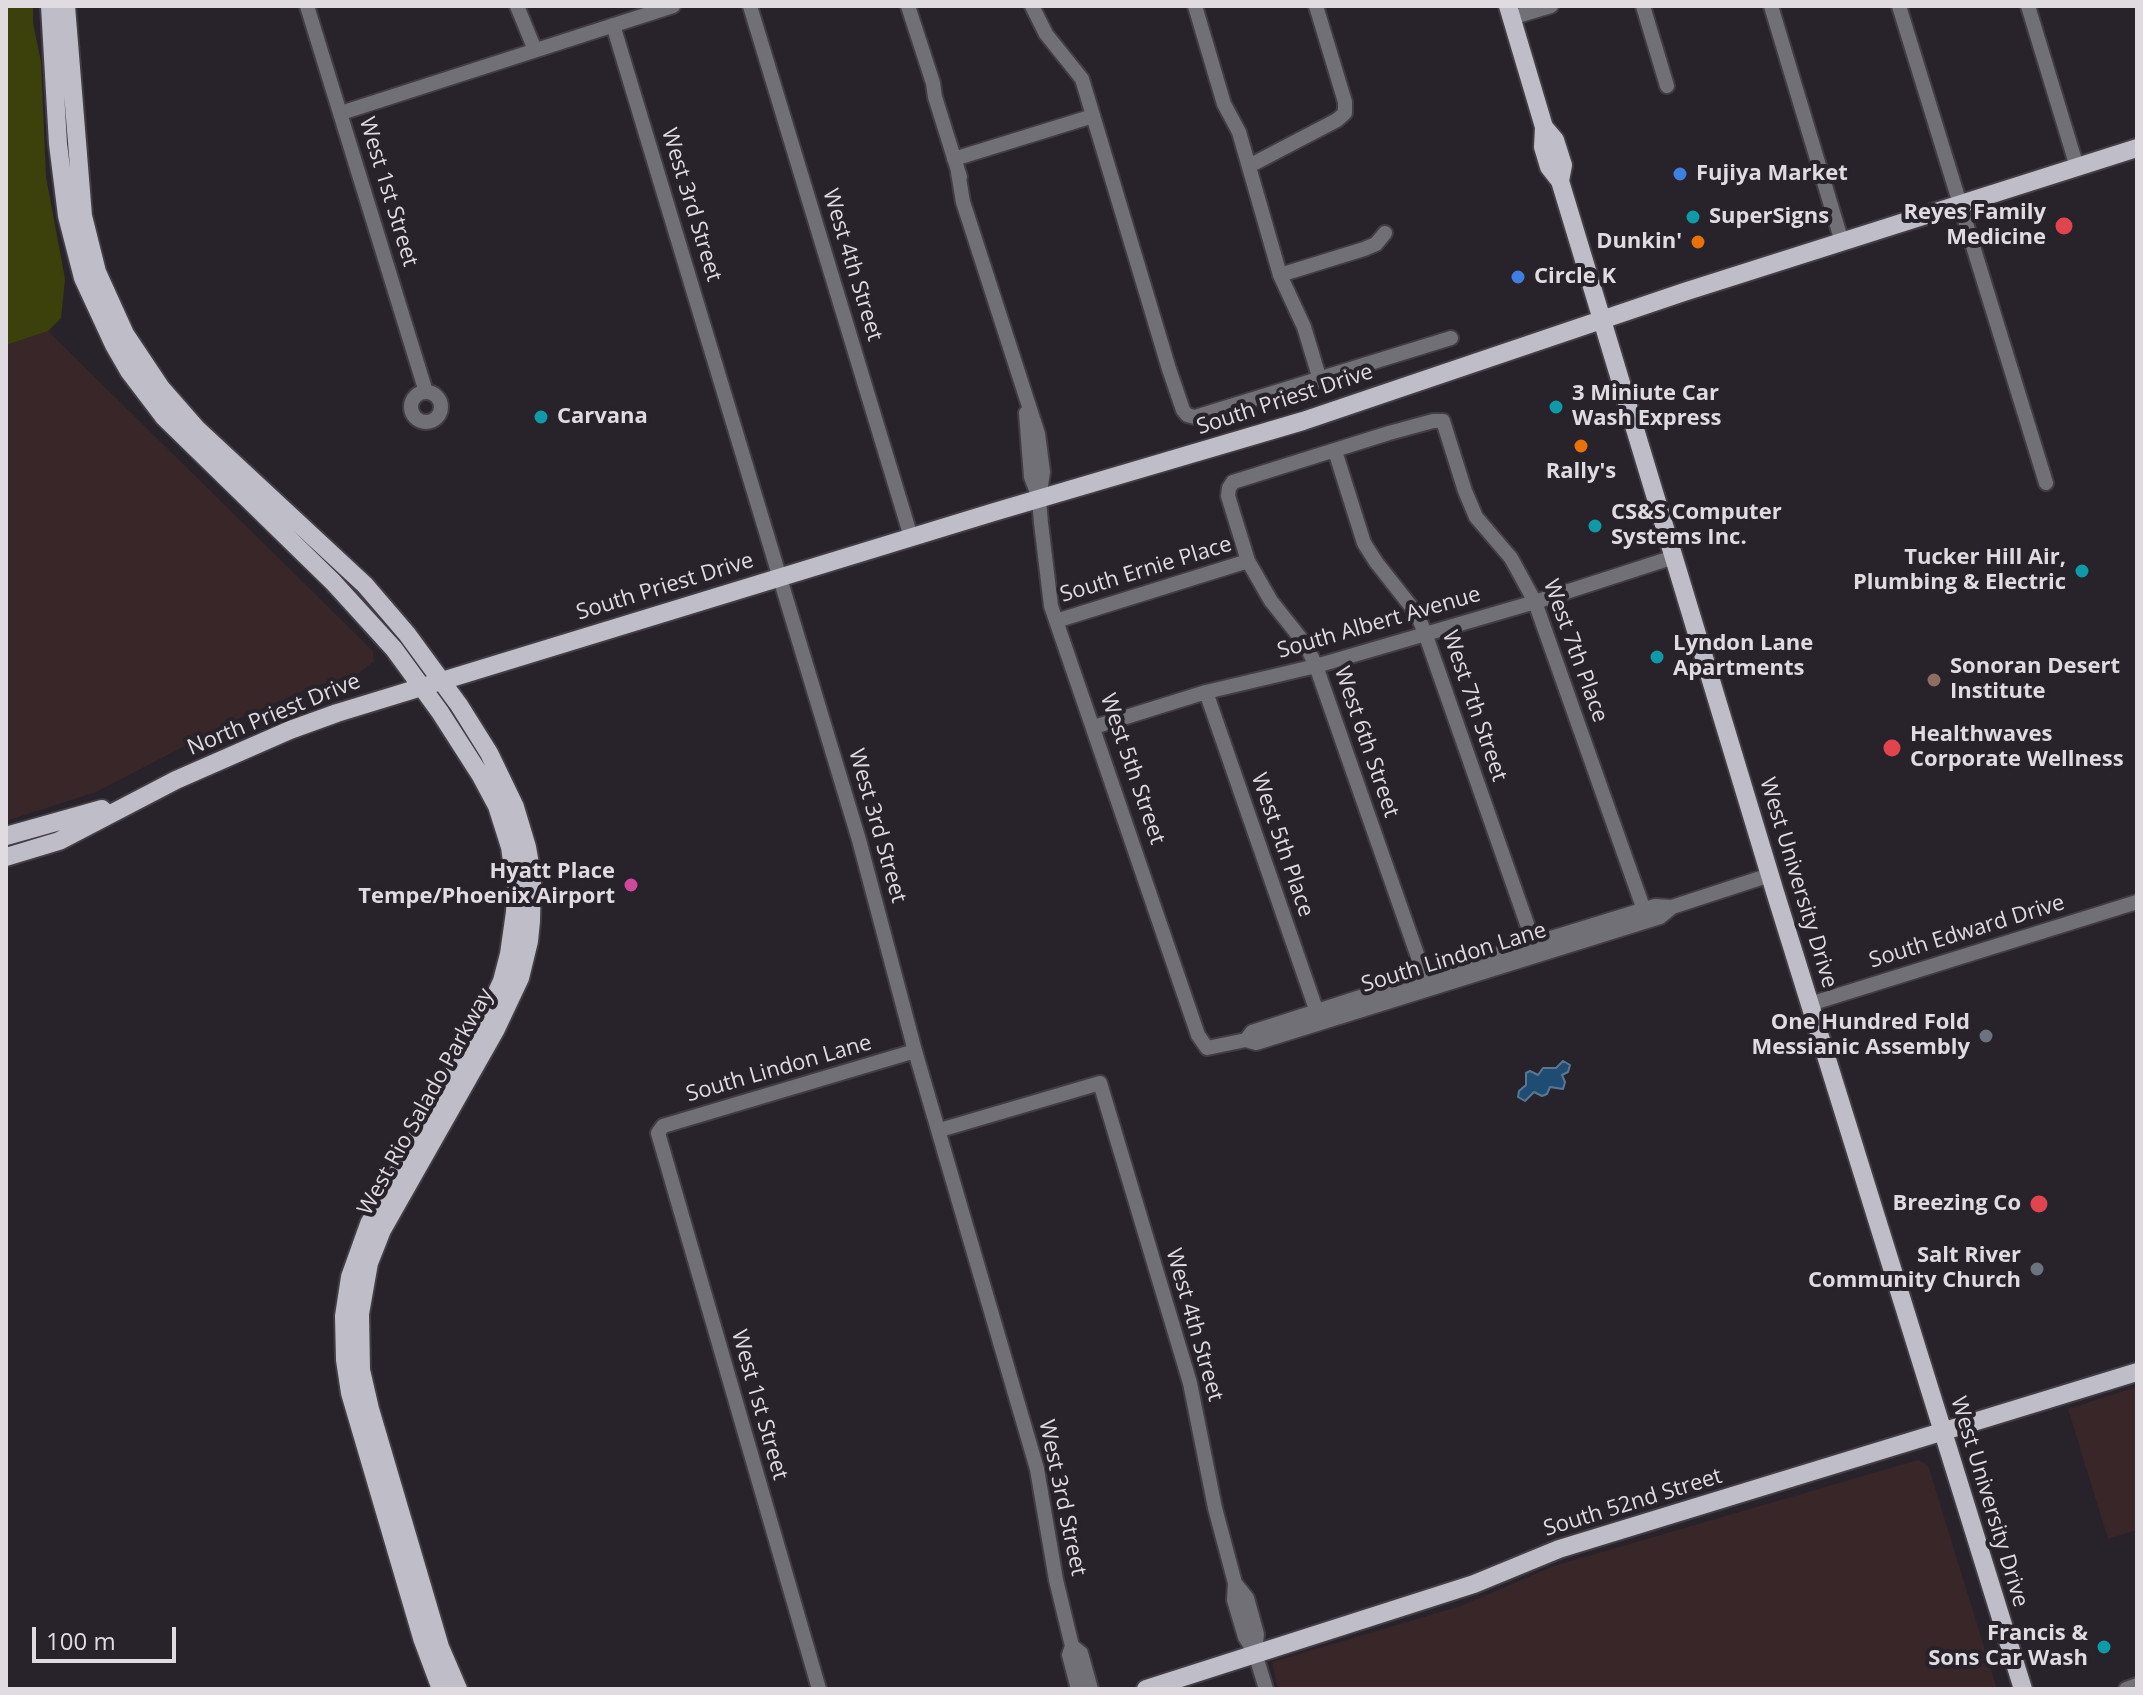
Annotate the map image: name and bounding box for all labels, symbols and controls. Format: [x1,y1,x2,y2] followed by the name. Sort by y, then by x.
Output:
[353,114,423,270] street label: West 1st Street
[655,125,727,285] street label: West 3rd Street
[1696,161,1848,187] place label: Fujiya Market
[1671,165,1689,183] marker: Fujiya Market
[816,186,888,344] street label: West 4th Street
[1903,200,2046,252] place label: Reyes Family Medicine
[1709,204,1829,230] place label: SuperSigns
[1684,208,1702,226] marker: SuperSigns
[2053,215,2075,237] marker: Reyes Family Medicine
[1596,229,1682,255] place label: Dunkin'
[1689,233,1707,251] marker: Dunkin'
[1534,264,1616,290] place label: Circle K
[1509,268,1527,286] marker: Circle K
[1193,359,1377,441] street label: South Priest Drive
[1572,381,1721,432] place label: 3 Miniute Car Wash Express
[1547,398,1565,416] marker: 3 Miniute Car Wash Express
[557,404,648,430] place label: Carvana
[532,408,550,426] marker: Carvana
[1572,437,1590,455] marker: Rally's
[1546,459,1616,485] place label: Rally's
[1611,500,1782,552] place label: CS&S Computer Systems Inc.
[1586,517,1604,535] marker: CS&S Computer Systems Inc.
[1057,531,1235,609] street label: South Ernie Place
[1853,545,2066,596] place label: Tucker Hill Air, Plumbing & Electric
[573,547,757,627] street label: South Priest Drive
[2073,562,2091,580] marker: Tucker Hill Air, Plumbing & Electric
[1537,576,1613,726] street label: West 7th Place
[1274,581,1484,665] street label: South Albert Avenue
[1436,627,1512,785] street label: West 7th Street
[1673,631,1813,682] place label: Lyndon Lane Apartments
[1648,648,1666,666] marker: Lyndon Lane Apartments
[1950,654,2120,706] place label: Sonoran Desert Institute
[1328,663,1404,821] street label: West 6th Street
[184,668,364,762] street label: North Priest Drive
[1925,671,1943,689] marker: Sonoran Desert Institute
[1094,690,1170,848] street label: West 5th Street
[1910,722,2124,774] place label: Healthwaves Corporate Wellness
[1881,737,1903,759] marker: Healthwaves Corporate Wellness
[842,746,912,906] street label: West 3rd Street
[1245,770,1319,920] street label: West 5th Place
[1753,775,1843,991] street label: West University Drive
[358,859,615,910] place label: Hyatt Place Tempe/Phoenix Airport
[622,876,640,894] marker: Hyatt Place Tempe/Phoenix Airport
[1866,890,2068,974] street label: South Edward Drive
[1358,917,1550,999] street label: South Lindon Lane
[353,984,499,1220] street label: West Rio Salado Parkway
[1751,1010,1970,1062] place label: One Hundred Fold Messianic Assembly
[1977,1027,1995,1045] marker: One Hundred Fold Messianic Assembly
[683,1030,875,1108] street label: South Lindon Lane
[1893,1191,2021,1217] place label: Breezing Co
[2028,1193,2050,1215] marker: Breezing Co
[1808,1243,2021,1294] place label: Salt River Community Church
[1160,1246,1228,1404] street label: West 4th Street
[2028,1260,2046,1278] marker: Salt River Community Church
[725,1327,793,1483] street label: West 1st Street
[1944,1394,2034,1610] street label: West University Drive
[1033,1418,1091,1578] street label: West 3rd Street
[1541,1463,1725,1543] street label: South 52nd Street
[36,1611,180,1661] scale bar
[1928,1621,2088,1672] place label: Francis & Sons Car Wash
[46,1624,116,1657] text: 100 m
[2095,1638,2113,1656] marker: Francis & Sons Car Wash

